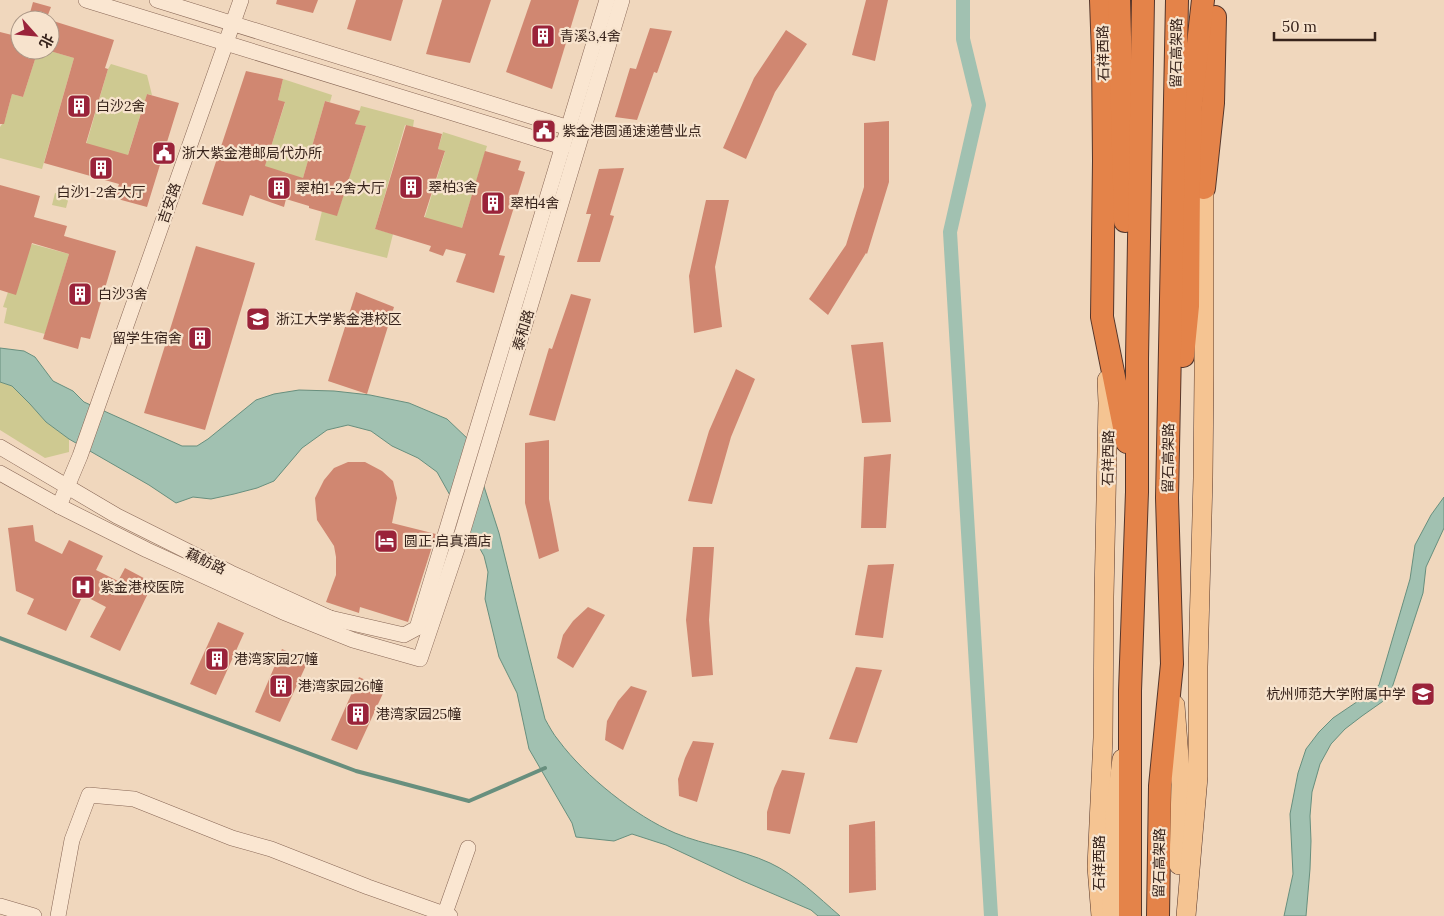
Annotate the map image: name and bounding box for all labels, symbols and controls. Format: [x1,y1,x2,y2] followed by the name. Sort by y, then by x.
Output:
[10,10,60,60] north arrow
[1274,10,1375,42] scale bar
[1282,17,1317,36] text: 50 m
[1166,18,1186,88] street label: 留石高架路
[530,23,556,49] building icon: 青溪3,4舍
[1094,25,1112,81] street label: 石祥西路
[560,27,621,45] place label: 青溪3,4舍
[35,31,58,51] text: 北
[66,93,92,119] building icon: 白沙2舍
[96,97,146,115] place label: 白沙2舍
[531,118,557,144] public building icon: 紫金港圆通速递营业点
[562,122,702,140] place label: 紫金港圆通速递营业点
[151,140,177,166] public building icon: 浙大紫金港邮局代办所
[182,144,322,162] place label: 浙大紫金港邮局代办所
[88,155,114,181] building icon: 白沙1-2舍大厅
[398,174,424,200] building icon: 翠柏3舍
[266,175,292,201] building icon: 翠柏1-2舍大厅
[428,178,478,196] place label: 翠柏3舍
[296,179,385,197] place label: 翠柏1-2舍大厅
[154,180,184,226] street label: 吉安路
[57,183,145,201] place label: 白沙1-2舍大厅
[480,190,506,216] building icon: 翠柏4舍
[510,194,560,212] place label: 翠柏4舍
[67,281,93,307] building icon: 白沙3舍
[98,285,148,303] place label: 白沙3舍
[245,306,271,332] school or university icon: 浙江大学紫金港校区
[508,307,538,353] street label: 泰和路
[276,310,402,328] place label: 浙江大学紫金港校区
[187,325,213,351] building icon: 留学生宿舍
[112,329,182,347] place label: 留学生宿舍
[1158,423,1178,493] street label: 留石高架路
[1099,430,1117,486] street label: 石祥西路
[373,528,399,554] hotel icon: 圆正·启真酒店
[404,532,492,550] place label: 圆正·启真酒店
[183,544,229,578] street label: 藕舫路
[70,574,96,600] hospital icon: 紫金港校医院
[100,578,184,596] place label: 紫金港校医院
[204,646,230,672] building icon: 港湾家园27幢
[234,650,318,668] place label: 港湾家园27幢
[268,673,294,699] building icon: 港湾家园26幢
[298,677,384,695] place label: 港湾家园26幢
[1410,681,1436,707] school or university icon: 杭州师范大学附属中学
[1266,685,1406,703] place label: 杭州师范大学附属中学
[345,701,371,727] building icon: 港湾家园25幢
[376,705,461,723] place label: 港湾家园25幢
[1149,828,1169,898] street label: 留石高架路
[1090,835,1108,891] street label: 石祥西路

